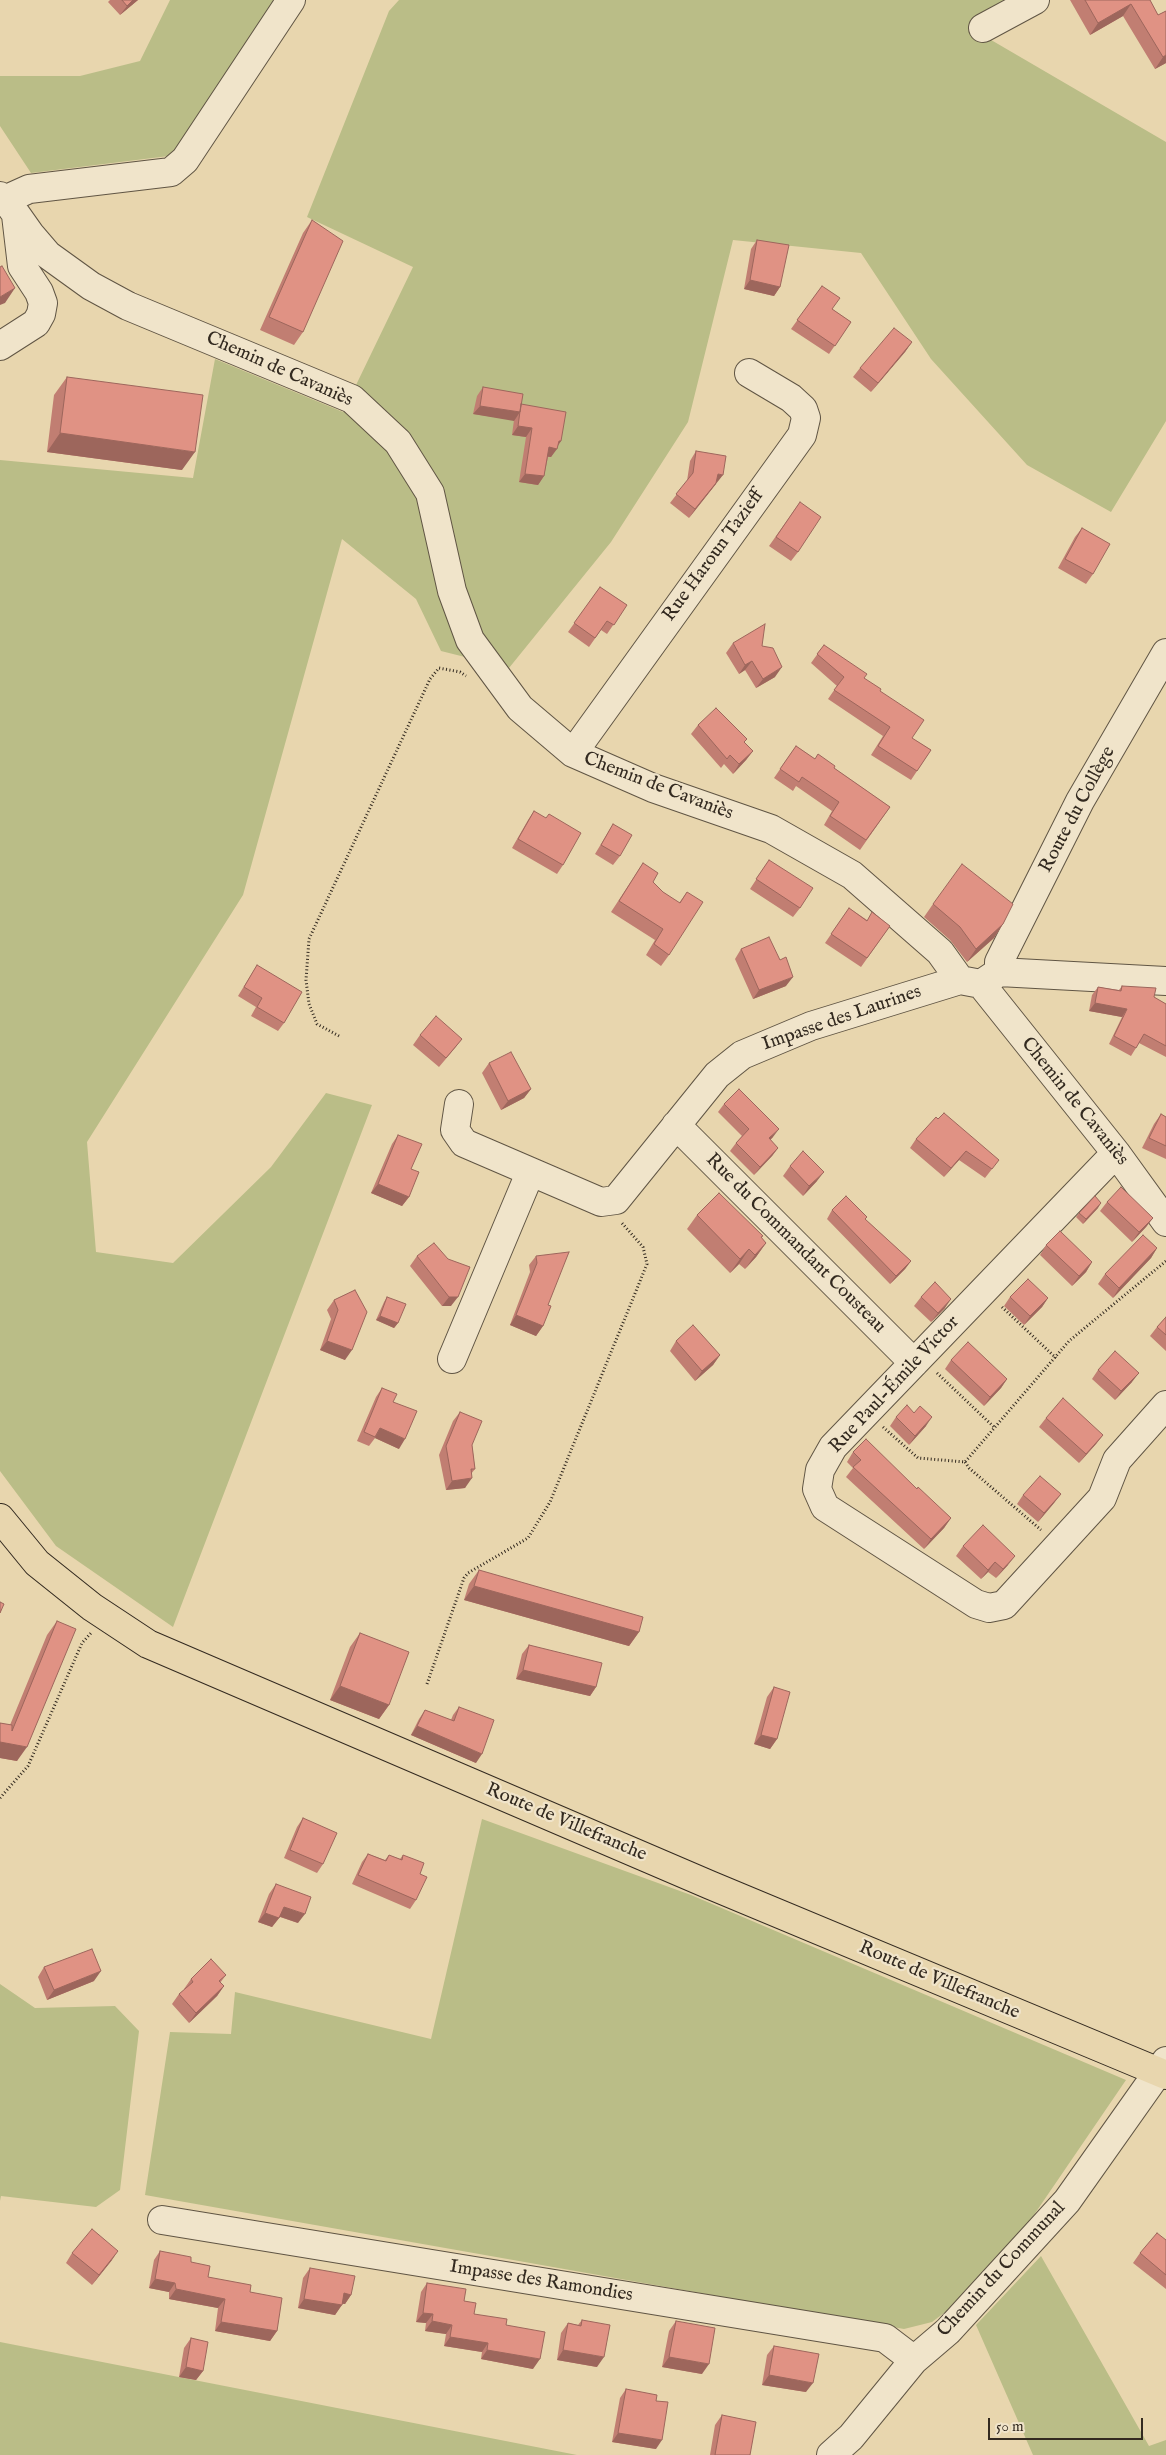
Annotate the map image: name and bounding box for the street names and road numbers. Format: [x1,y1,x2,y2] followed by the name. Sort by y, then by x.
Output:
[202,327,356,413] street label: Chemin de Cavaniès
[659,486,769,626] street label: Rue Haroun Tazieff
[1035,743,1121,877] street label: Route du Collège
[580,748,736,826] street label: Chemin de Cavaniès
[760,981,924,1057] street label: Impasse des Laurines
[1015,1033,1133,1171] street label: Chemin de Cavaniès
[700,1149,890,1339] street label: Rue du Commandant Cousteau
[825,1311,965,1459] street label: Rue Paul-Émile Victor
[482,1779,650,1867] street label: Route de Villefranche
[855,1937,1023,2025] street label: Route de Villefranche
[933,2198,1071,2342] street label: Chemin du Communal
[448,2256,634,2308] street label: Impasse des Ramondies

